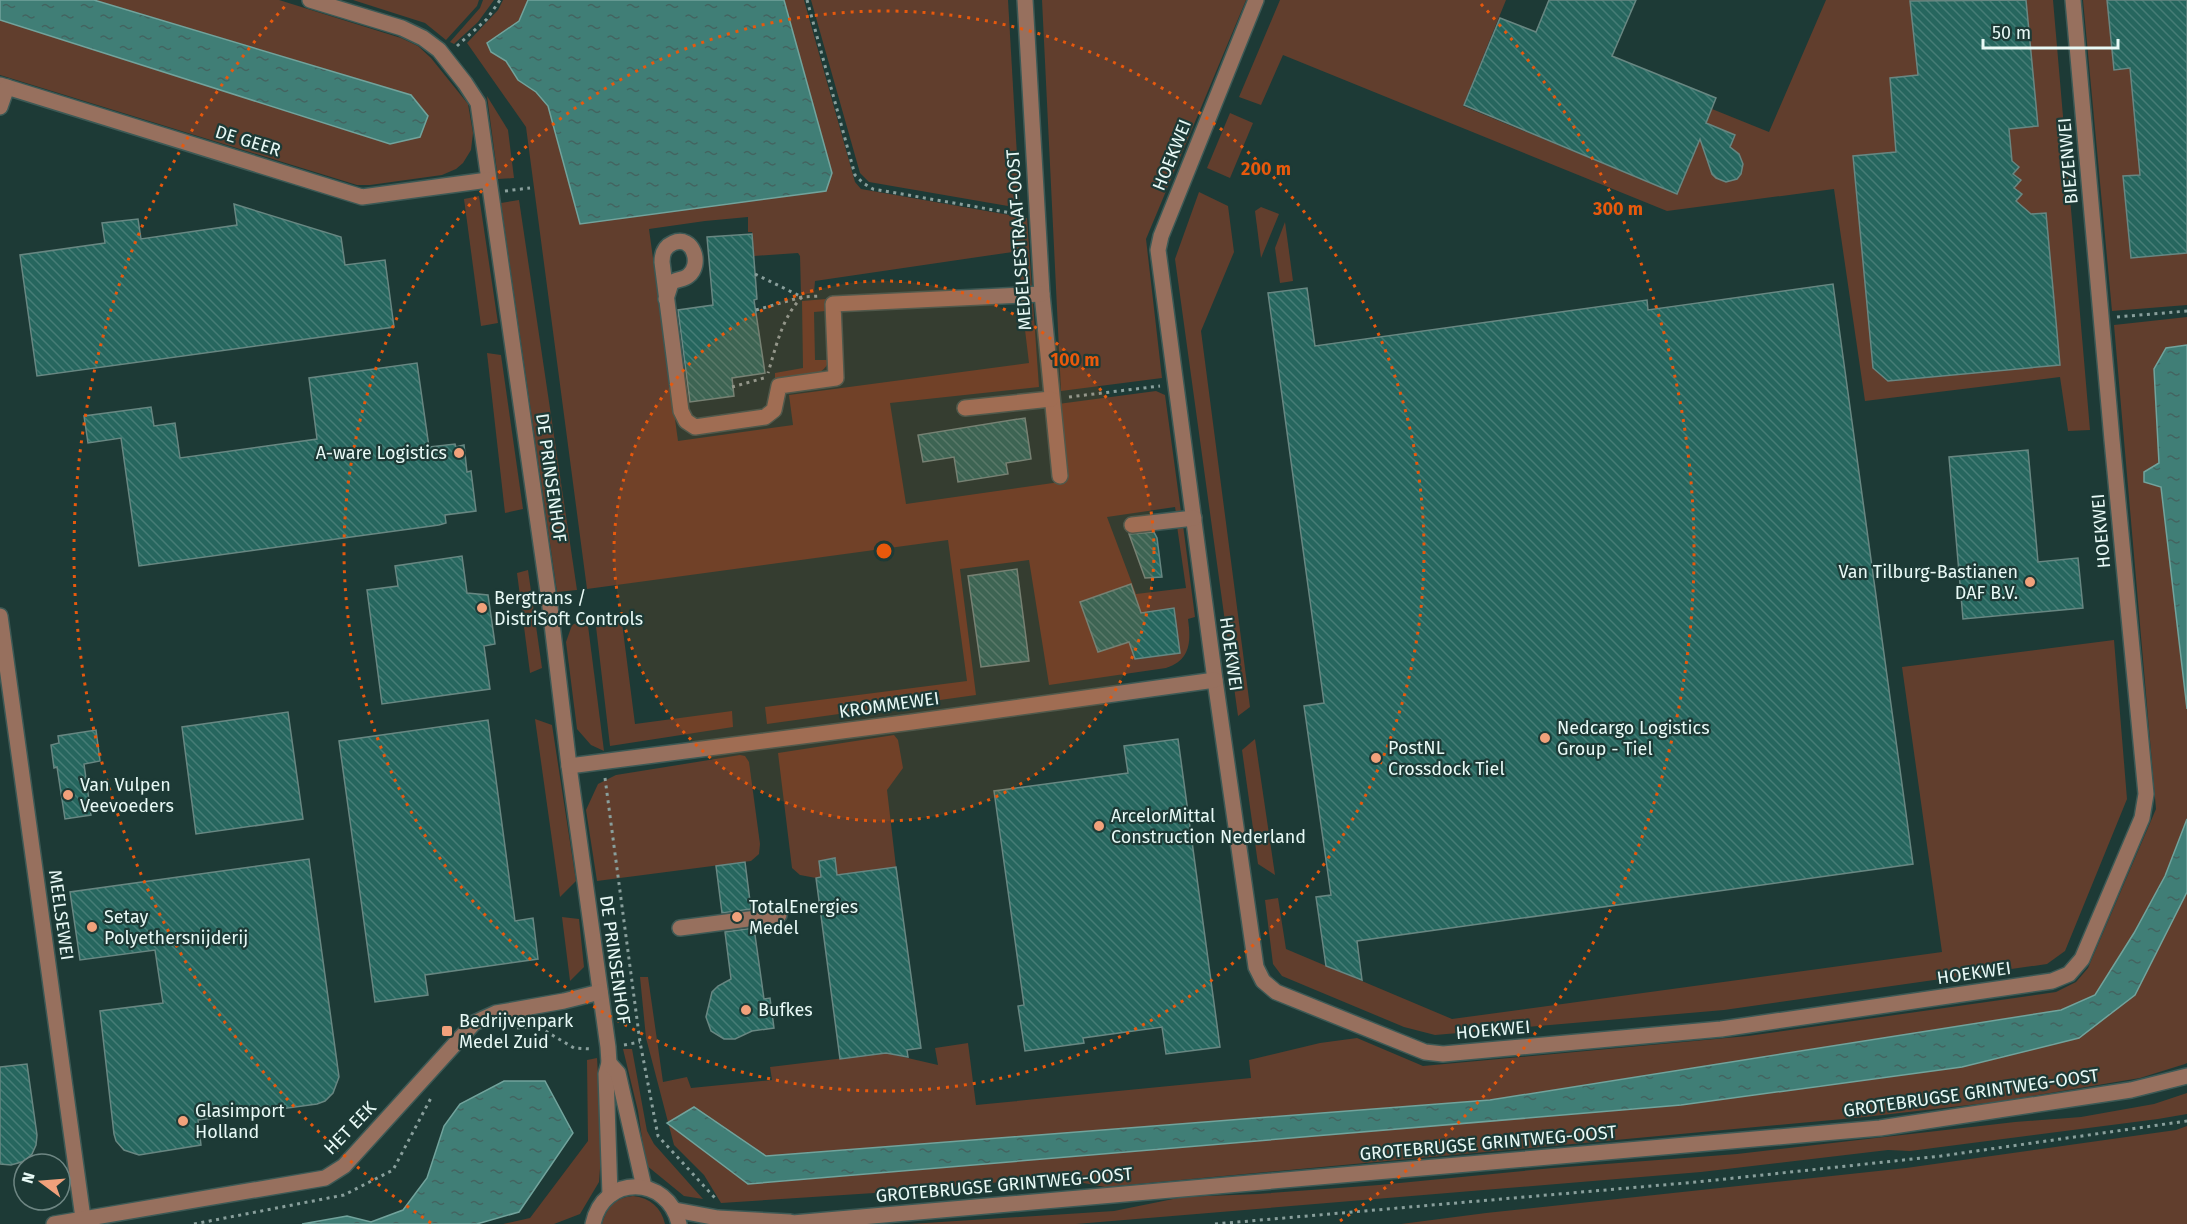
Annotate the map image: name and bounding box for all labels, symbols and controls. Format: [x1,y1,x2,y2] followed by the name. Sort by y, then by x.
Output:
[1983,12,2118,50] scale bar
[1992,22,2031,44] text: 50 m
[1148,116,1196,194] street label: HOEKWEI
[2053,117,2083,205] street label: BIEZENWEI
[213,121,284,161] street label: DE GEER
[1002,148,1036,331] street label: MEDELSESTRAAT-OOST
[1241,158,1291,180] text: 200 m
[1592,198,1643,220] text: 300 m
[1051,349,1099,371] text: 100 m
[531,412,571,544] street label: DE PRINSENHOF
[316,442,447,464] place label: A-ware Logistics
[452,446,466,460] marker: A-ware Logistics
[2087,493,2115,569] street label: HOEKWEI
[874,541,894,561] centre of rings
[1838,561,2018,604] place label: Van Tilburg-Bastianen DAF B.V.
[2023,575,2037,589] marker: Van Tilburg-Bastianen DAF B.V.
[494,587,643,630] place label: Bergtrans / DistriSoft Controls
[475,601,489,615] marker: Bergtrans / DistriSoft Controls
[1215,615,1247,693] street label: HOEKWEI
[837,687,941,723] street label: KROMMEWEI
[1557,717,1710,760] place label: Nedcargo Logistics Group - Tiel
[1538,731,1552,745] marker: Nedcargo Logistics Group - Tiel
[1388,737,1505,780] place label: PostNL Crossdock Tiel
[1369,751,1383,765] marker: PostNL Crossdock Tiel
[80,774,174,817] place label: Van Vulpen Veevoeders
[61,788,75,802] marker: Van Vulpen Veevoeders
[1111,805,1306,848] place label: ArcelorMittal Construction Nederland
[1092,819,1106,833] marker: ArcelorMittal Construction Nederland
[44,868,78,962] street label: MEELSEWEI
[595,894,635,1026] street label: DE PRINSENHOF
[749,896,858,939] place label: TotalEnergies Medel
[104,906,248,949] place label: Setay Polyethersnijderij
[730,910,744,924] marker: TotalEnergies Medel
[85,920,99,934] marker: Setay Polyethersnijderij
[1935,957,2013,989] street label: HOEKWEI
[758,999,813,1021] place label: Bufkes
[739,1003,753,1017] marker: Bufkes
[459,1010,574,1053] place label: Bedrijvenpark Medel Zuid
[1455,1016,1531,1044] street label: HOEKWEI
[440,1024,454,1038] marker: Bedrijvenpark Medel Zuid
[1842,1064,2101,1122] street label: GROTEBRUGSE GRINTWEG-OOST
[319,1096,381,1159] street label: HET EEK
[195,1100,285,1143] place label: Glasimport Holland
[176,1114,190,1128] marker: Glasimport Holland
[1359,1121,1618,1165] street label: GROTEBRUGSE GRINTWEG-OOST
[12,1152,72,1212] north arrow
[875,1163,1134,1207] street label: GROTEBRUGSE GRINTWEG-OOST
[17,1170,39,1186] text: N

